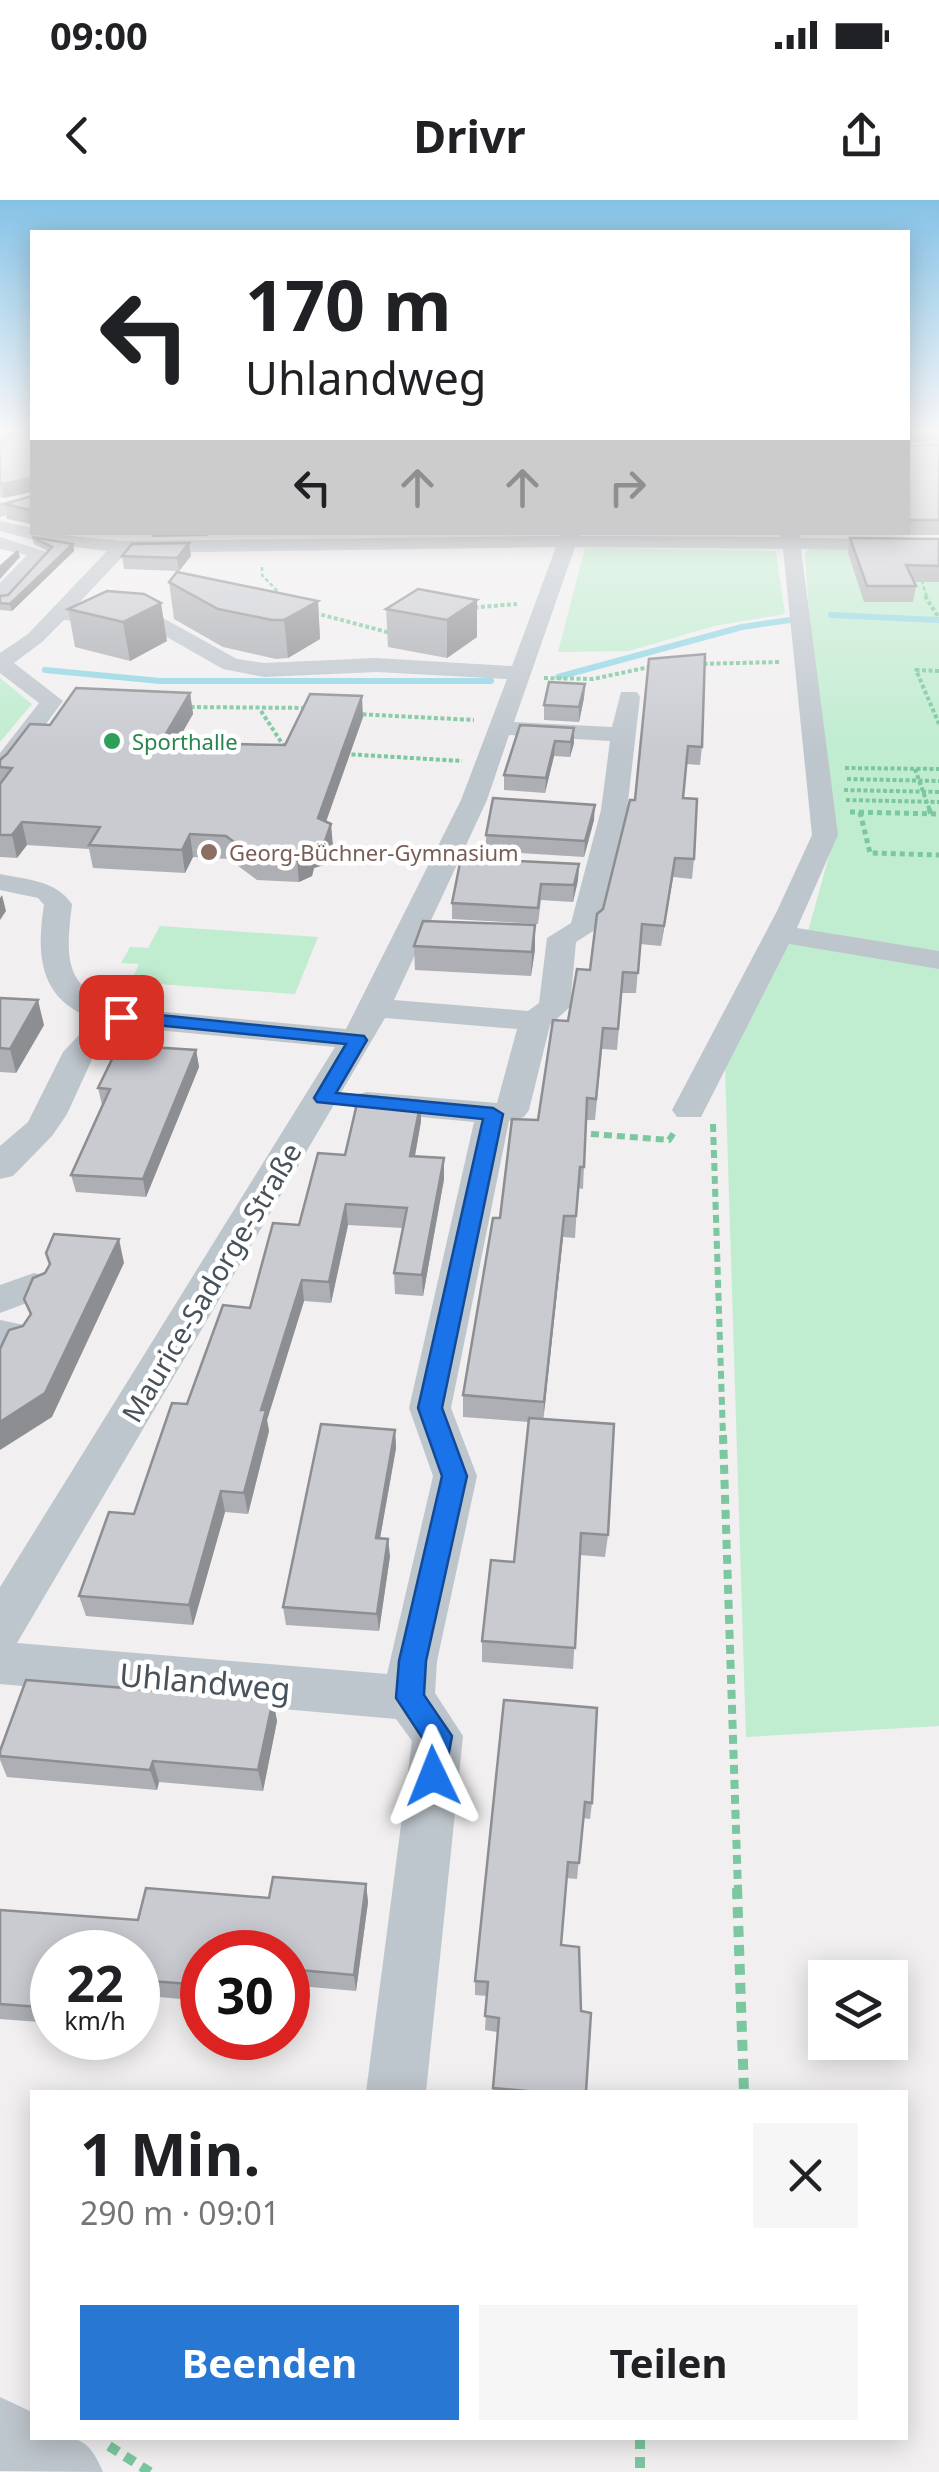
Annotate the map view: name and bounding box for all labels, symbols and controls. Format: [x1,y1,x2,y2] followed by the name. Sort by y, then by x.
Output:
[50,9,148,61] text: 09:00
[413,105,526,166] text: Drivr
[50,108,105,163] icon: back
[834,108,889,163] icon: share
[245,256,452,352] text: 170 m
[80,270,210,400] icon: left
[245,347,486,408] text: Uhlandweg
[285,460,340,515] icon: left
[390,460,445,515] icon: ahead
[495,460,550,515] icon: ahead
[600,460,655,515] icon: right
[132,726,238,756] place label: Sporthalle
[101,730,123,752] marker: Sporthalle
[229,837,519,867] place label: Georg-Büchner-Gymnasium
[198,841,220,863] marker: Georg-Büchner-Gymnasium
[79,975,164,1060] pin
[94,990,149,1045] icon: arrive
[112,1135,310,1429] street label: Maurice-Sadorge-Straße
[118,1652,292,1710] street label: Uhlandweg
[381,1724,485,1828] position arrow
[180,1930,310,2060] speed limit sign: 30
[66,1949,124,2017] text: 22
[808,1960,908,2060] map controls
[808,1960,908,2060] button: layers
[64,2003,126,2037] text: km/h
[80,2112,260,2194] text: 1 Min.
[753,2123,858,2228] button: close
[80,2191,280,2234] text: 290 m · 09:01
[80,2305,459,2420] button: Beenden
[479,2305,858,2420] button: Teilen

